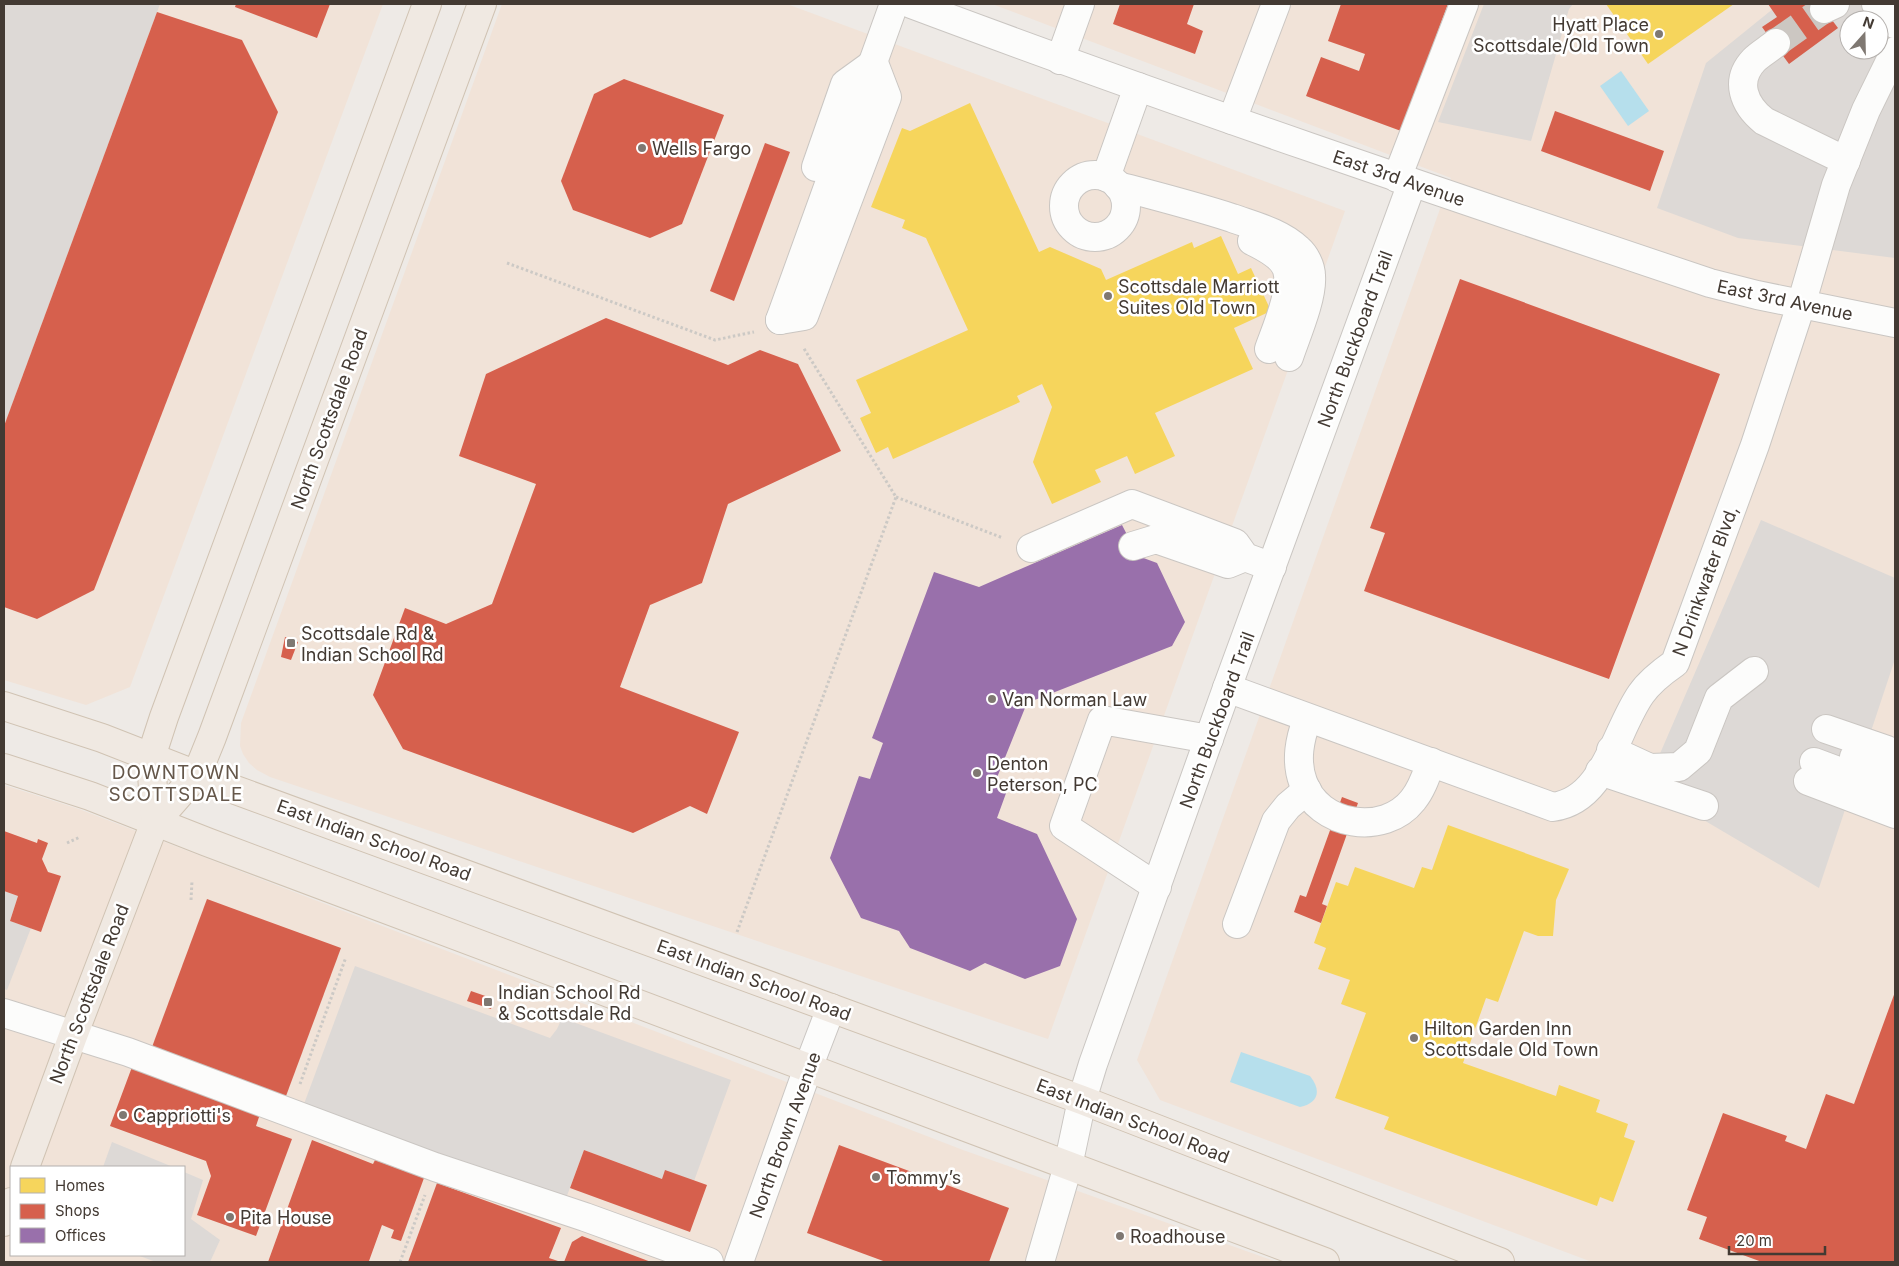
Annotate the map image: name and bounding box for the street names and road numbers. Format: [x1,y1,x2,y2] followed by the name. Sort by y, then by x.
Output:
[1330,146,1468,210] street label: East 3rd Avenue
[1313,248,1397,430] street label: North Buckboard Trail
[1715,275,1855,325] street label: East 3rd Avenue
[287,326,371,512] street label: North Scottsdale Road
[1668,503,1742,659] street label: N Drinkwater Blvd,
[1175,629,1259,811] street label: North Buckboard Trail
[274,795,474,885] street label: East Indian School Road
[45,901,133,1087] street label: North Scottsdale Road
[654,935,854,1025] street label: East Indian School Road
[745,1049,825,1221] street label: North Brown Avenue
[1034,1074,1232,1168] street label: East Indian School Road

